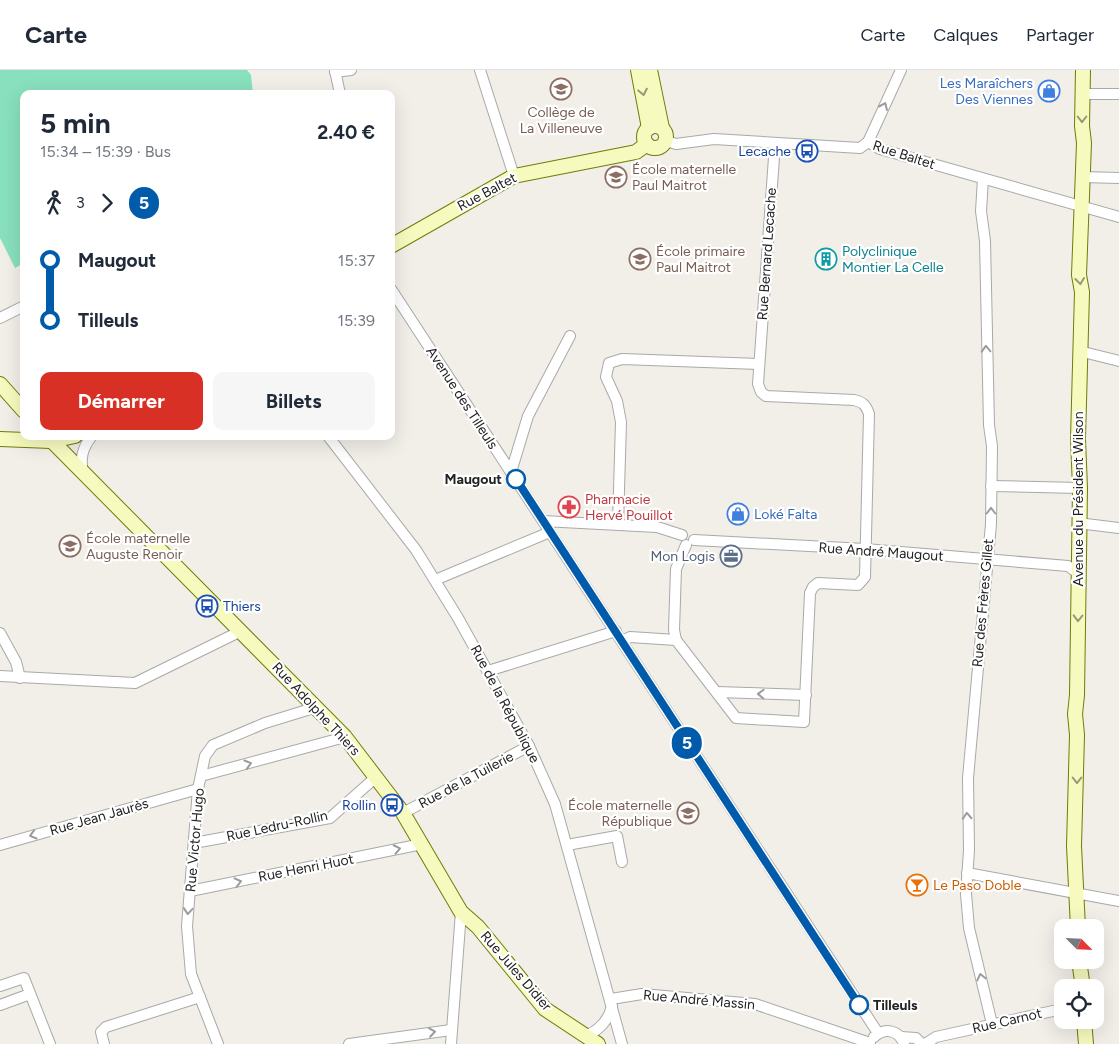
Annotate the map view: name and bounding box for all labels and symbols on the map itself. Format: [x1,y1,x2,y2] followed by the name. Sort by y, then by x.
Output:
[940,75,1033,108] place label: Les Maraîchers Des Viennes
[549,77,573,101] school or university icon: Collège de La Villeneuve
[1037,79,1061,103] shop icon: Les Maraîchers Des Viennes
[637,88,647,96] one-way arrow
[878,102,889,111] one-way arrow
[520,104,603,137] place label: Collège de La Villeneuve
[1077,115,1087,123] one-way arrow
[871,137,937,173] street label: Rue Baltet
[795,139,819,163] bus stop icon: Lecache
[738,143,791,160] place label: Lecache
[632,161,736,194] place label: École maternelle Paul Maitrot
[604,165,628,189] school or university icon: École maternelle Paul Maitrot
[454,169,520,215] street label: Rue Baltet
[754,187,780,321] street label: Rue Bernard Lecache
[656,243,745,276] place label: École primaire Paul Maitrot
[842,243,944,276] place label: Polyclinique Montier La Celle
[628,247,652,271] school or university icon: École primaire Paul Maitrot
[814,247,838,271] building icon: Polyclinique Montier La Celle
[1074,277,1085,285] one-way arrow
[423,344,501,452] street label: Avenue des Tilleuls
[981,344,992,352] one-way arrow
[1070,411,1087,587] street label: Avenue du Président Wilson
[506,469,526,489] marker: Maugout
[444,471,502,488] place label: Maugout
[585,491,673,524] place label: Pharmacie Hervé Pouillot
[557,495,581,519] pharmacy icon: Pharmacie Hervé Pouillot
[726,502,750,526] shop icon: Loké Falta
[754,506,817,523] place label: Loké Falta
[986,507,996,514] one-way arrow
[86,530,190,563] place label: École maternelle Auguste Renoir
[58,534,82,558] school or university icon: École maternelle Auguste Renoir
[969,538,997,668] street label: Rue des Frères Gillet
[818,539,944,565] street label: Rue André Maugout
[719,544,743,568] office icon: Mon Logis
[650,548,715,565] place label: Mon Logis
[195,594,219,618] bus stop icon: Thiers
[223,598,261,615] place label: Thiers
[1073,614,1083,622] one-way arrow
[467,642,543,766] street label: Rue de la République
[268,659,364,759] street label: Rue Adolphe Thiers
[757,688,765,699] one-way arrow
[671,727,703,759] line badge: 5
[416,748,517,812] street label: Rue de la Tuilerie
[244,760,252,770] one-way arrow
[1072,776,1082,784] one-way arrow
[182,787,208,893] street label: Rue Victor Hugo
[380,793,404,817] bus stop icon: Rollin
[48,795,150,839] street label: Rue Jean Jaurès
[342,797,376,814] place label: Rollin
[568,797,672,830] place label: École maternelle République
[676,801,700,825] school or university icon: École maternelle République
[225,807,329,845] street label: Rue Ledru-Rollin
[962,812,973,820] one-way arrow
[29,829,38,840] one-way arrow
[392,844,401,855] one-way arrow
[257,850,355,886] street label: Rue Henri Huot
[905,873,929,897] bar icon: Le Paso Doble
[233,877,242,888] one-way arrow
[933,877,1022,894] place label: Le Paso Doble
[183,907,194,915] one-way arrow
[1054,919,1104,969] north arrow
[477,928,555,1015] street label: Rue Jules Didier
[976,972,987,981] one-way arrow
[642,987,756,1013] street label: Rue André Massin
[849,995,869,1015] marker: Tilleuls
[873,997,918,1014] place label: Tilleuls
[971,1005,1043,1037] street label: Rue Carnot
[428,1027,436,1038] one-way arrow

